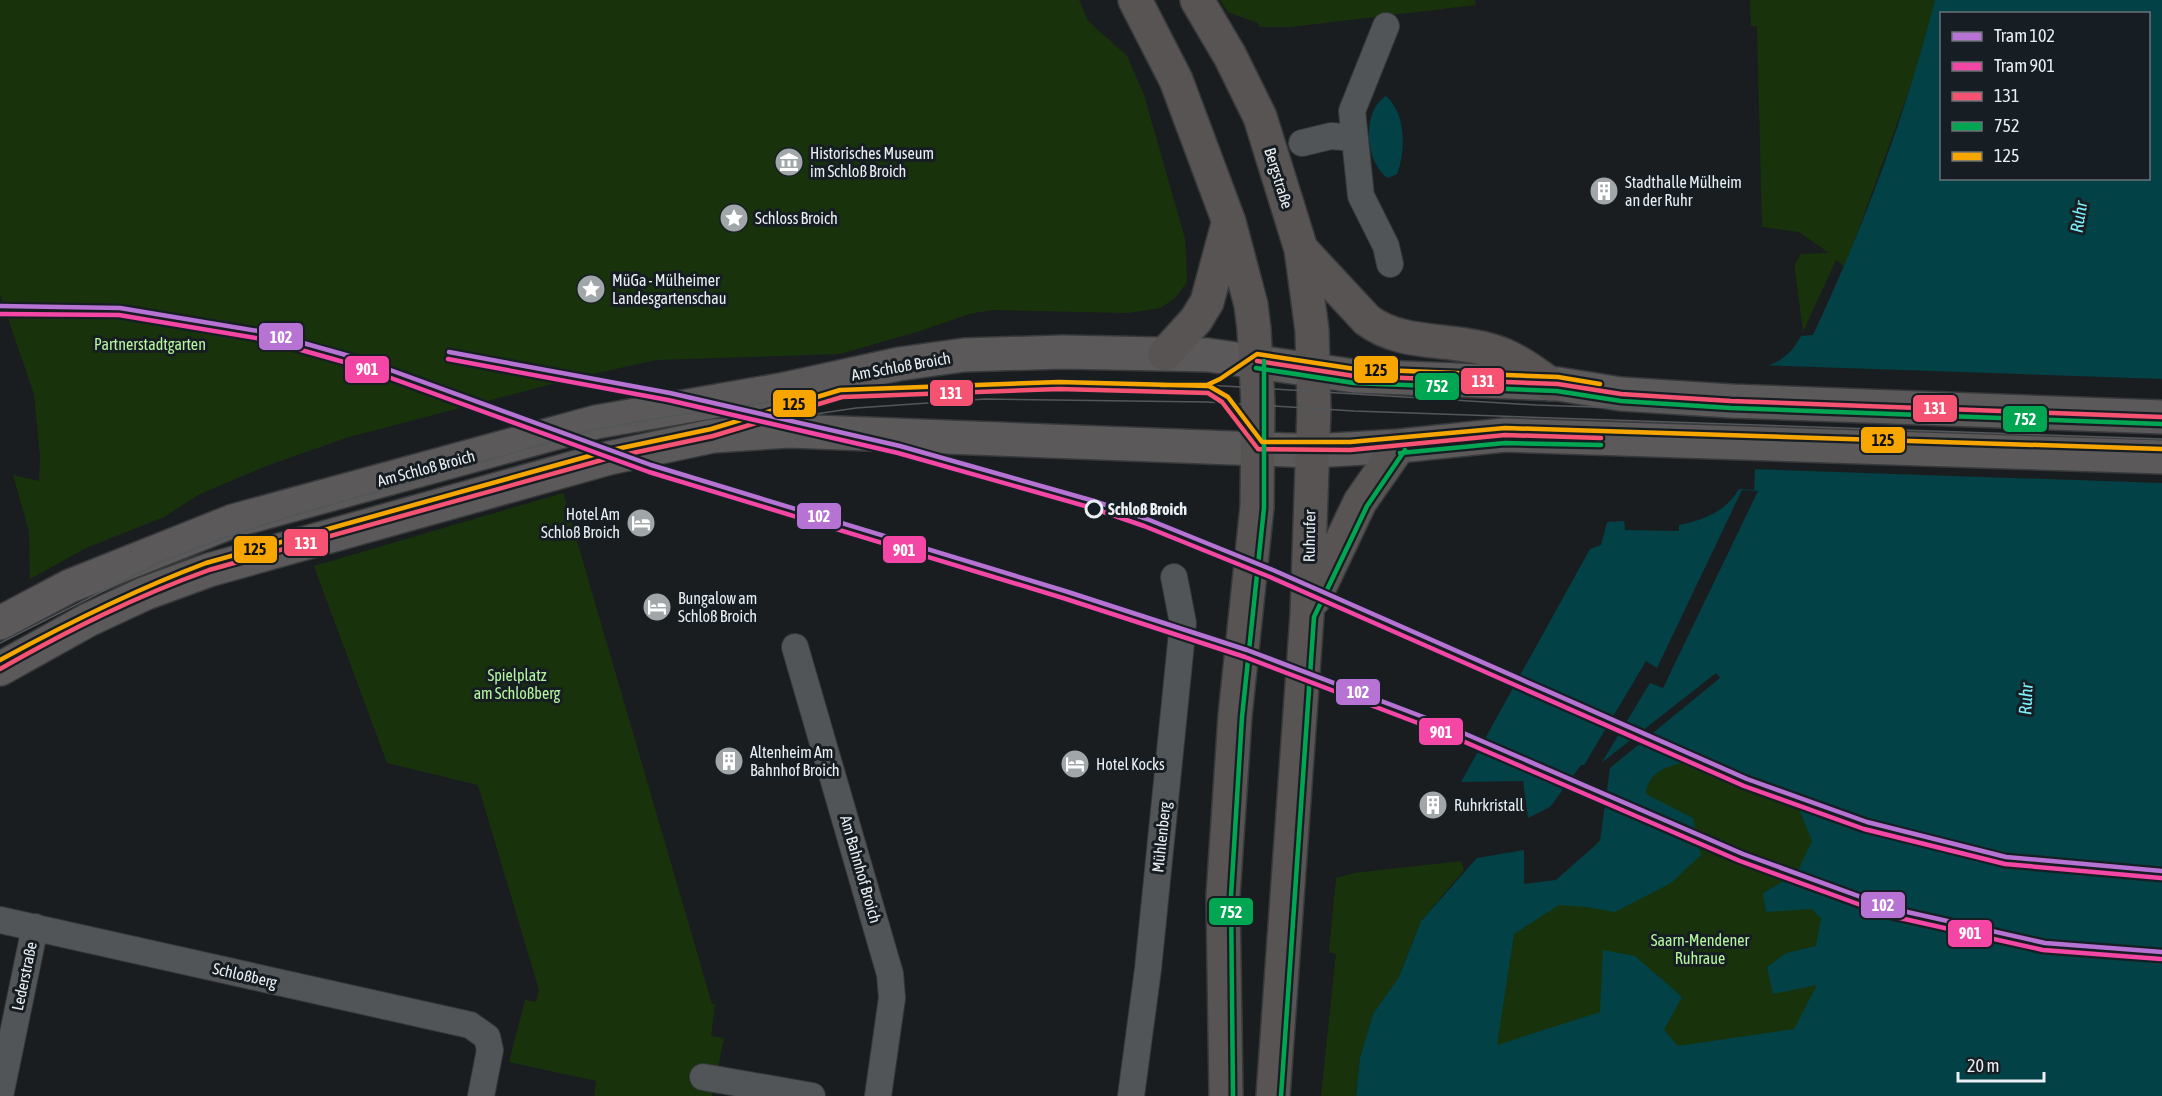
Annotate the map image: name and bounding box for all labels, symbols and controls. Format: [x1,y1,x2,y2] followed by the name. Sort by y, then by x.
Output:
[1940,12,2150,180] legend
[1994,25,2055,46] text: Tram 102
[1994,55,2055,76] text: Tram 901
[1994,85,2019,106] text: 131
[1994,115,2019,136] text: 752
[810,144,934,180] place label: Historisches Museum im Schloß Broich
[1260,145,1297,211] street label: Bergstraße
[1994,145,2019,166] text: 125
[773,146,805,178] museum icon: Historisches Museum im Schloß Broich
[1625,173,1742,209] place label: Stadthalle Mülheim an der Ruhr
[1588,175,1620,207] building icon: Stadthalle Mülheim an der Ruhr
[2066,199,2091,234] water label: Ruhr
[718,202,750,234] place icon: Schloss Broich
[755,209,838,227] place label: Schloss Broich
[612,271,726,308] place label: MüGa - Mülheimer Landesgartenschau
[575,273,607,305] place icon: MüGa - Mülheimer Landesgartenschau
[258,322,304,351] line badge: 102
[270,328,292,346] text: 102
[94,335,206,354] park label: Partnerstadtgarten
[850,348,952,384] street label: Am Schloß Broich
[344,355,390,384] line badge: 901
[1353,355,1399,384] line badge: 125
[356,360,379,378] text: 901
[1365,361,1388,379] text: 125
[1460,367,1505,395] line badge: 131
[1414,372,1460,401] line badge: 752
[1472,372,1495,390] text: 131
[1426,377,1448,395] text: 752
[929,379,974,407] line badge: 131
[940,384,963,402] text: 131
[772,389,817,418] line badge: 125
[1912,394,1958,423] line badge: 131
[783,395,806,413] text: 125
[1924,399,1947,417] text: 131
[2002,405,2048,433] line badge: 752
[2014,410,2036,428] text: 752
[1860,426,1906,454] line badge: 125
[1872,431,1895,449] text: 125
[375,446,477,490] street label: Am Schloß Broich
[1085,500,1103,518] marker: Schloß Broich
[1108,500,1187,518] place label: Schloß Broich
[796,502,842,530] line badge: 102
[541,505,620,541] place label: Hotel Am Schloß Broich
[625,507,657,539] hotel icon: Hotel Am Schloß Broich
[808,507,830,525] text: 102
[1300,509,1318,562] street label: Ruhrufer
[283,528,329,557] line badge: 131
[295,534,318,552] text: 131
[233,535,278,564] line badge: 125
[882,535,927,564] line badge: 901
[244,540,267,558] text: 125
[893,541,916,559] text: 901
[678,589,757,625] place label: Bungalow am Schloß Broich
[641,591,673,623] hotel icon: Bungalow am Schloß Broich
[474,666,560,703] park label: Spielplatz am Schloßberg
[1335,678,1381,706] line badge: 102
[2014,682,2037,715] water label: Ruhr
[1347,683,1369,701] text: 102
[1418,717,1464,746] line badge: 901
[1430,723,1453,741] text: 901
[750,743,840,779] place label: Altenheim Am Bahnhof Broich
[713,745,745,777] building icon: Altenheim Am Bahnhof Broich
[1059,748,1091,780] hotel icon: Hotel Kocks
[1096,755,1165,773] place label: Hotel Kocks
[1417,789,1449,821] building icon: Ruhrkristall
[1454,796,1525,814] place label: Ruhrkristall
[1148,800,1175,873] street label: Mühlenberg
[837,813,885,925] street label: Am Bahnhof Broich
[1860,891,1906,919] line badge: 102
[1872,896,1894,914] text: 102
[1208,897,1254,926] line badge: 752
[1220,903,1242,921] text: 752
[1947,919,1993,948] line badge: 901
[1959,924,1982,942] text: 901
[1651,931,1749,967] park label: Saarn-Mendener Ruhraue
[8,940,40,1012] street label: Lederstraße
[211,959,279,992] street label: Schloßberg
[1958,1045,2044,1083] scale bar
[1967,1055,1999,1076] text: 20 m

